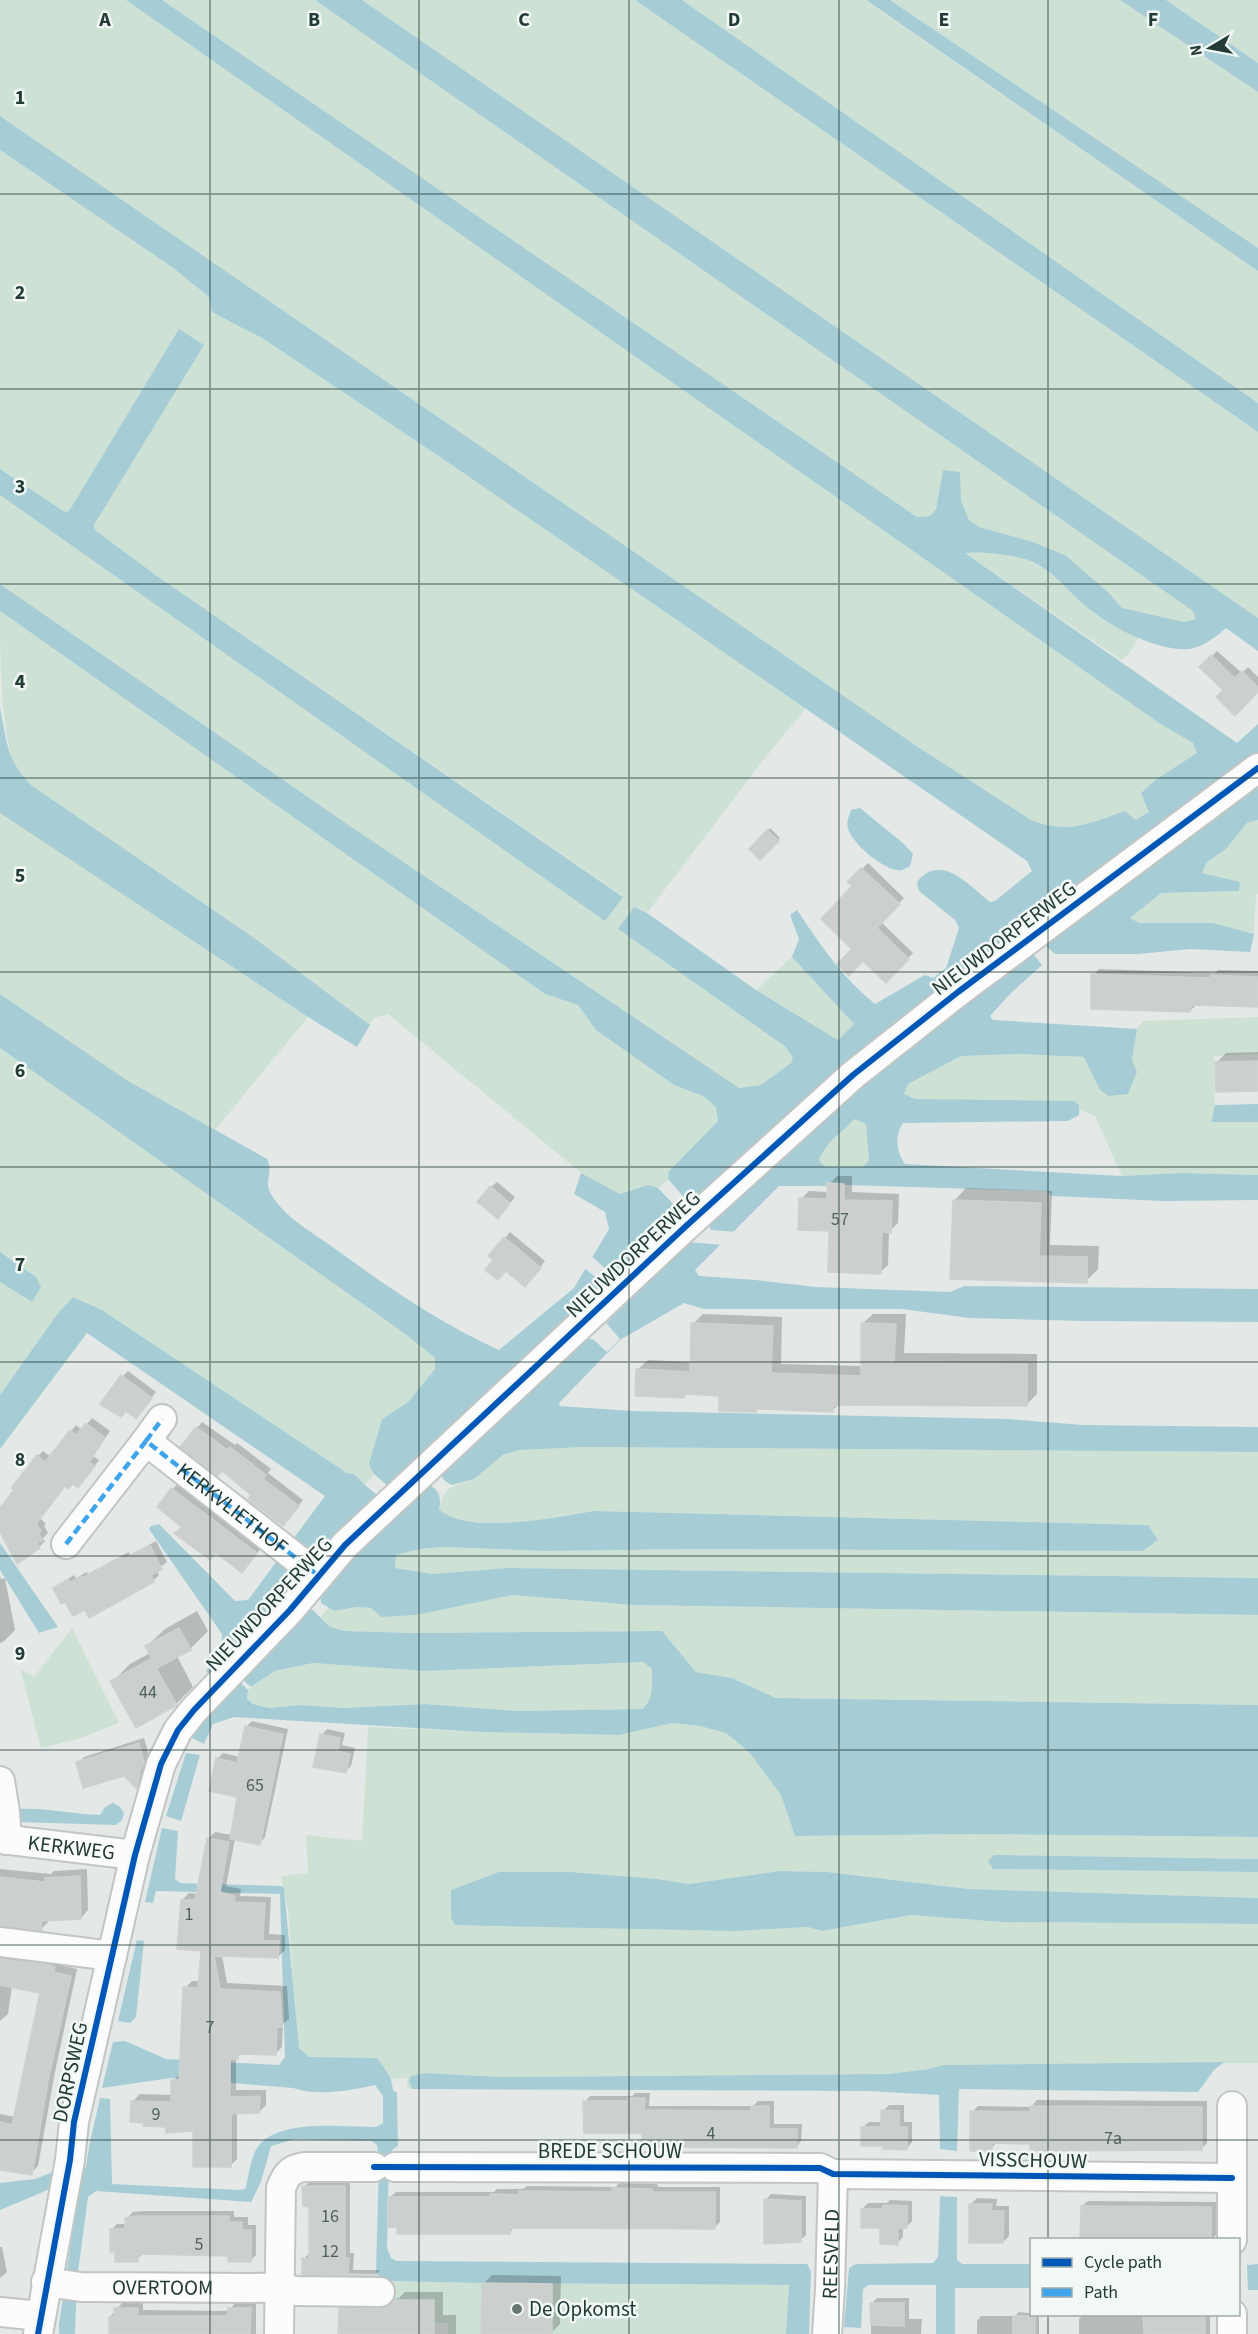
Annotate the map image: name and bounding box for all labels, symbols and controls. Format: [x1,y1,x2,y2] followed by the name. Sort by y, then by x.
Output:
[98,6,111,34] text: A
[308,6,320,34] text: B
[518,6,530,34] text: C
[728,6,740,34] text: D
[939,6,949,34] text: E
[1148,6,1158,34] text: F
[1180,18,1240,78] north arrow
[1184,43,1208,58] text: N
[15,84,25,112] text: 1
[15,279,25,307] text: 2
[15,473,25,501] text: 3
[15,668,26,696] text: 4
[15,862,25,890] text: 5
[925,873,1083,1003] street label: NIEUWDORPERWEG
[15,1057,25,1085] text: 6
[559,1183,707,1325] street label: NIEUWDORPERWEG
[831,1207,849,1232] house number: 57
[15,1251,25,1279] text: 7
[15,1446,25,1474] text: 8
[170,1455,294,1561] street label: KERKVLIETHOF
[198,1530,340,1678] street label: NIEUWDORPERWEG
[15,1640,25,1668] text: 9
[139,1680,157,1705] house number: 44
[246,1773,264,1798] house number: 65
[26,1827,117,1868] street label: KERKWEG
[185,1902,193,1927] house number: 1
[206,2015,215,2040] house number: 7
[45,2019,95,2125] street label: DORPSWEG
[152,2102,161,2127] house number: 9
[707,2121,716,2146] house number: 4
[1104,2126,1122,2151] house number: 7a
[538,2136,683,2166] street label: BREDE SCHOUW
[979,2144,1088,2176] street label: VISSCHOUW
[321,2204,339,2229] house number: 16
[814,2209,847,2300] street label: REESVELD
[195,2232,204,2257] house number: 5
[1030,2238,1240,2316] legend
[321,2239,339,2264] house number: 12
[1084,2250,1162,2275] text: Cycle path
[112,2272,213,2303] street label: OVERTOOM
[1084,2280,1118,2305] text: Path
[529,2294,636,2324] place label: De Opkomst
[510,2302,524,2316] marker: De Opkomst

